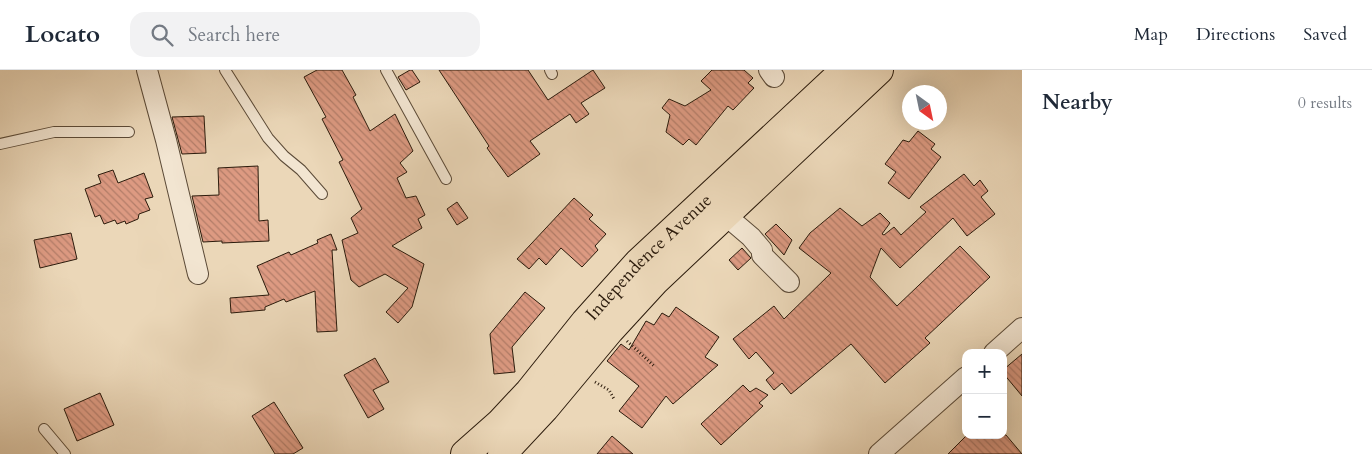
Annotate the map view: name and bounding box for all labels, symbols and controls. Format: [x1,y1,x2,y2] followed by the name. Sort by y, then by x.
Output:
[130,12,480,57] search box
[25,18,100,51] text: Locato
[148,21,176,49] icon: search
[188,22,280,48] text: Search here
[1134,22,1168,47] text: Map
[1196,22,1275,47] text: Directions
[1303,22,1347,47] text: Saved
[902,85,947,130] north arrow
[1042,88,1113,117] text: Nearby
[1298,92,1352,114] text: 0 results
[580,188,718,326] street label: Independence Avenue
[962,349,1007,439] map controls
[962,349,1007,394] button: +
[962,394,1007,439] button: −

